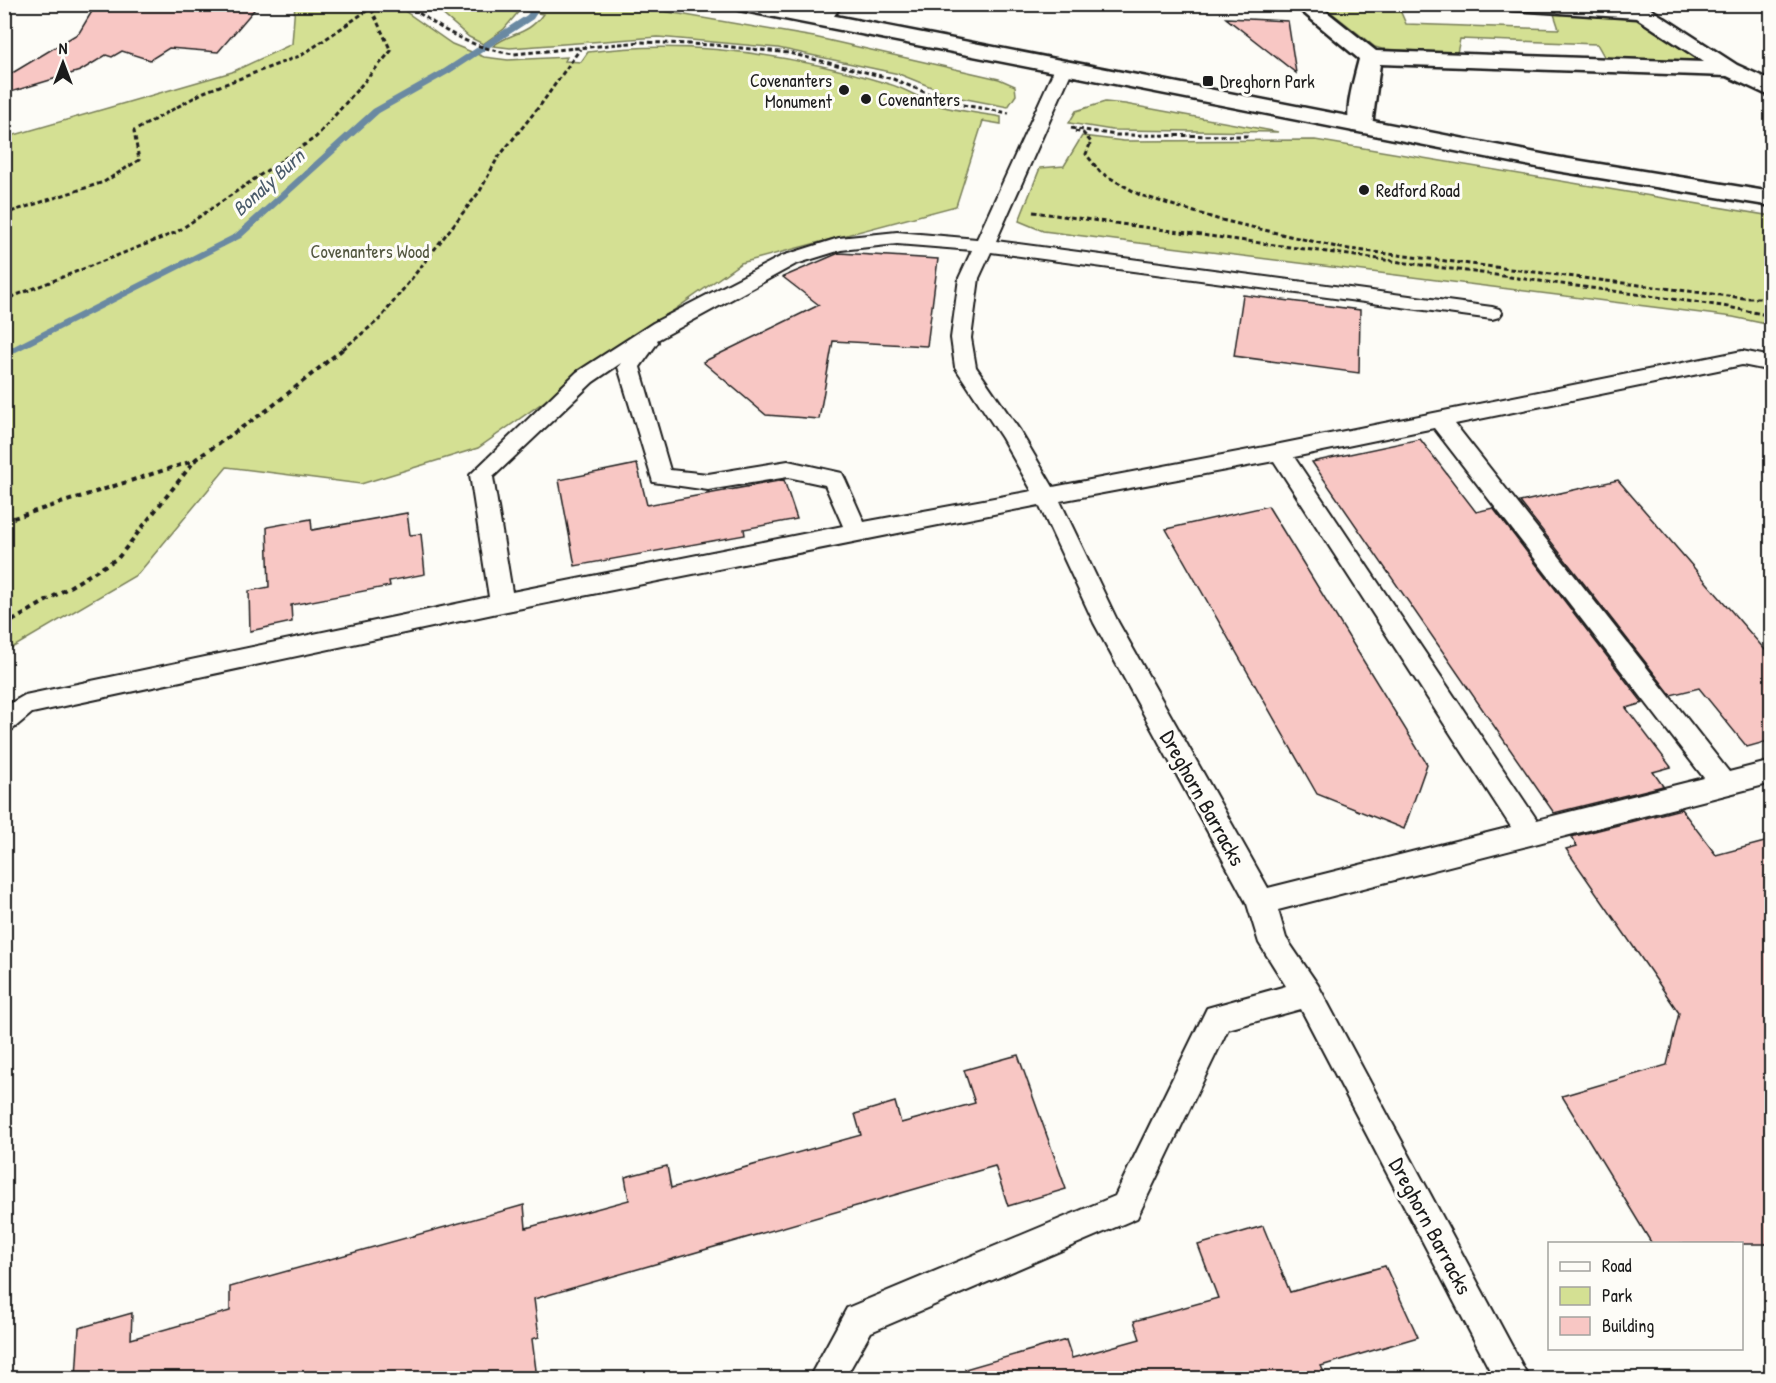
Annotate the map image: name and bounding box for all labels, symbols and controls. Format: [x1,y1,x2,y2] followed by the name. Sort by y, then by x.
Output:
[33,33,93,93] north arrow
[59,37,68,59] text: N
[750,68,833,114] place label: Covenanters Monument
[1220,69,1315,94] place label: Dreghorn Park
[1201,74,1215,88] marker: Dreghorn Park
[837,83,851,97] marker: Covenanters Monument
[878,87,960,112] place label: Covenanters
[859,92,873,106] marker: Covenanters
[226,141,312,222] water label: Bonaly Burn
[1376,178,1460,203] place label: Redford Road
[1357,183,1371,197] marker: Redford Road
[311,239,429,264] park label: Covenanters Wood
[1153,725,1253,871] street label: Dreghorn Barracks
[1382,1153,1480,1299] street label: Dreghorn Barracks
[1548,1242,1743,1350] legend
[1602,1253,1632,1278] text: Road
[1602,1283,1633,1308] text: Park
[1602,1313,1654,1338] text: Building

